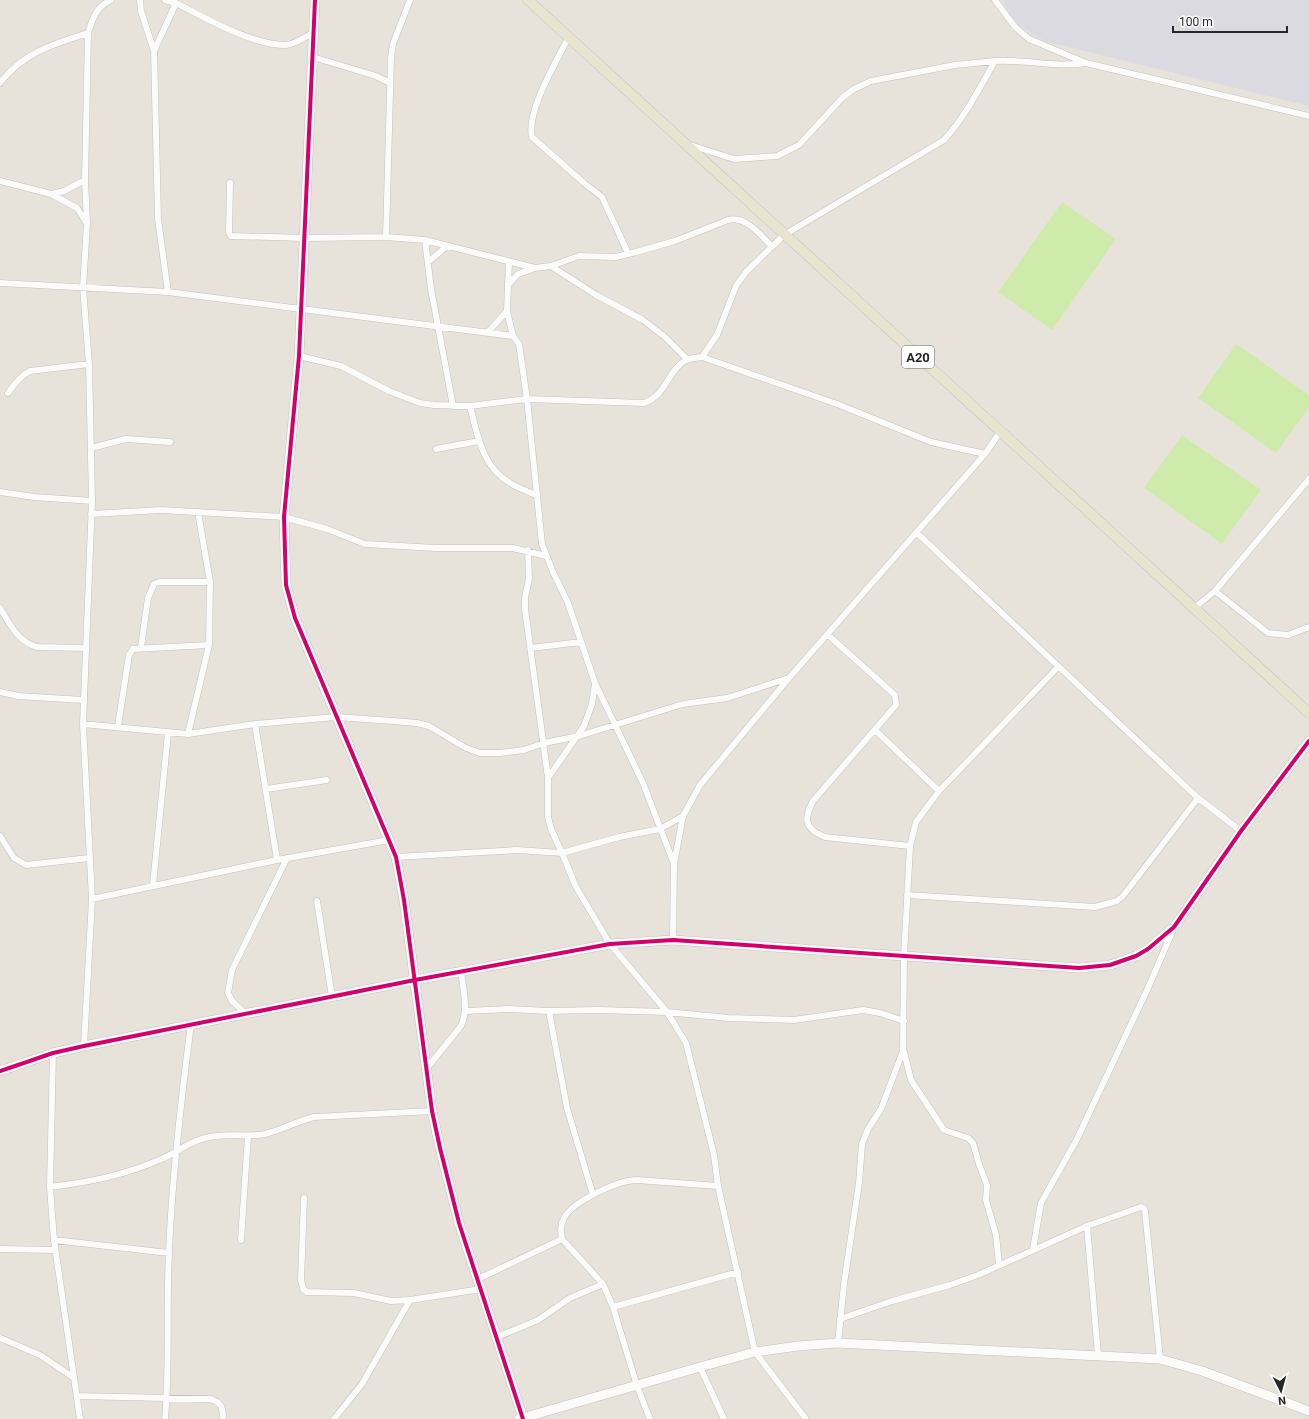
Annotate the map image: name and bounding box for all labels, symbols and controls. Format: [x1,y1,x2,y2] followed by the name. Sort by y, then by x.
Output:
[1173,8,1287,34] scale bar
[1179,15,1213,29] text: 100 m
[902,346,934,368] road number: A20
[1261,1371,1301,1411] north arrow
[1277,1394,1287,1407] text: N

